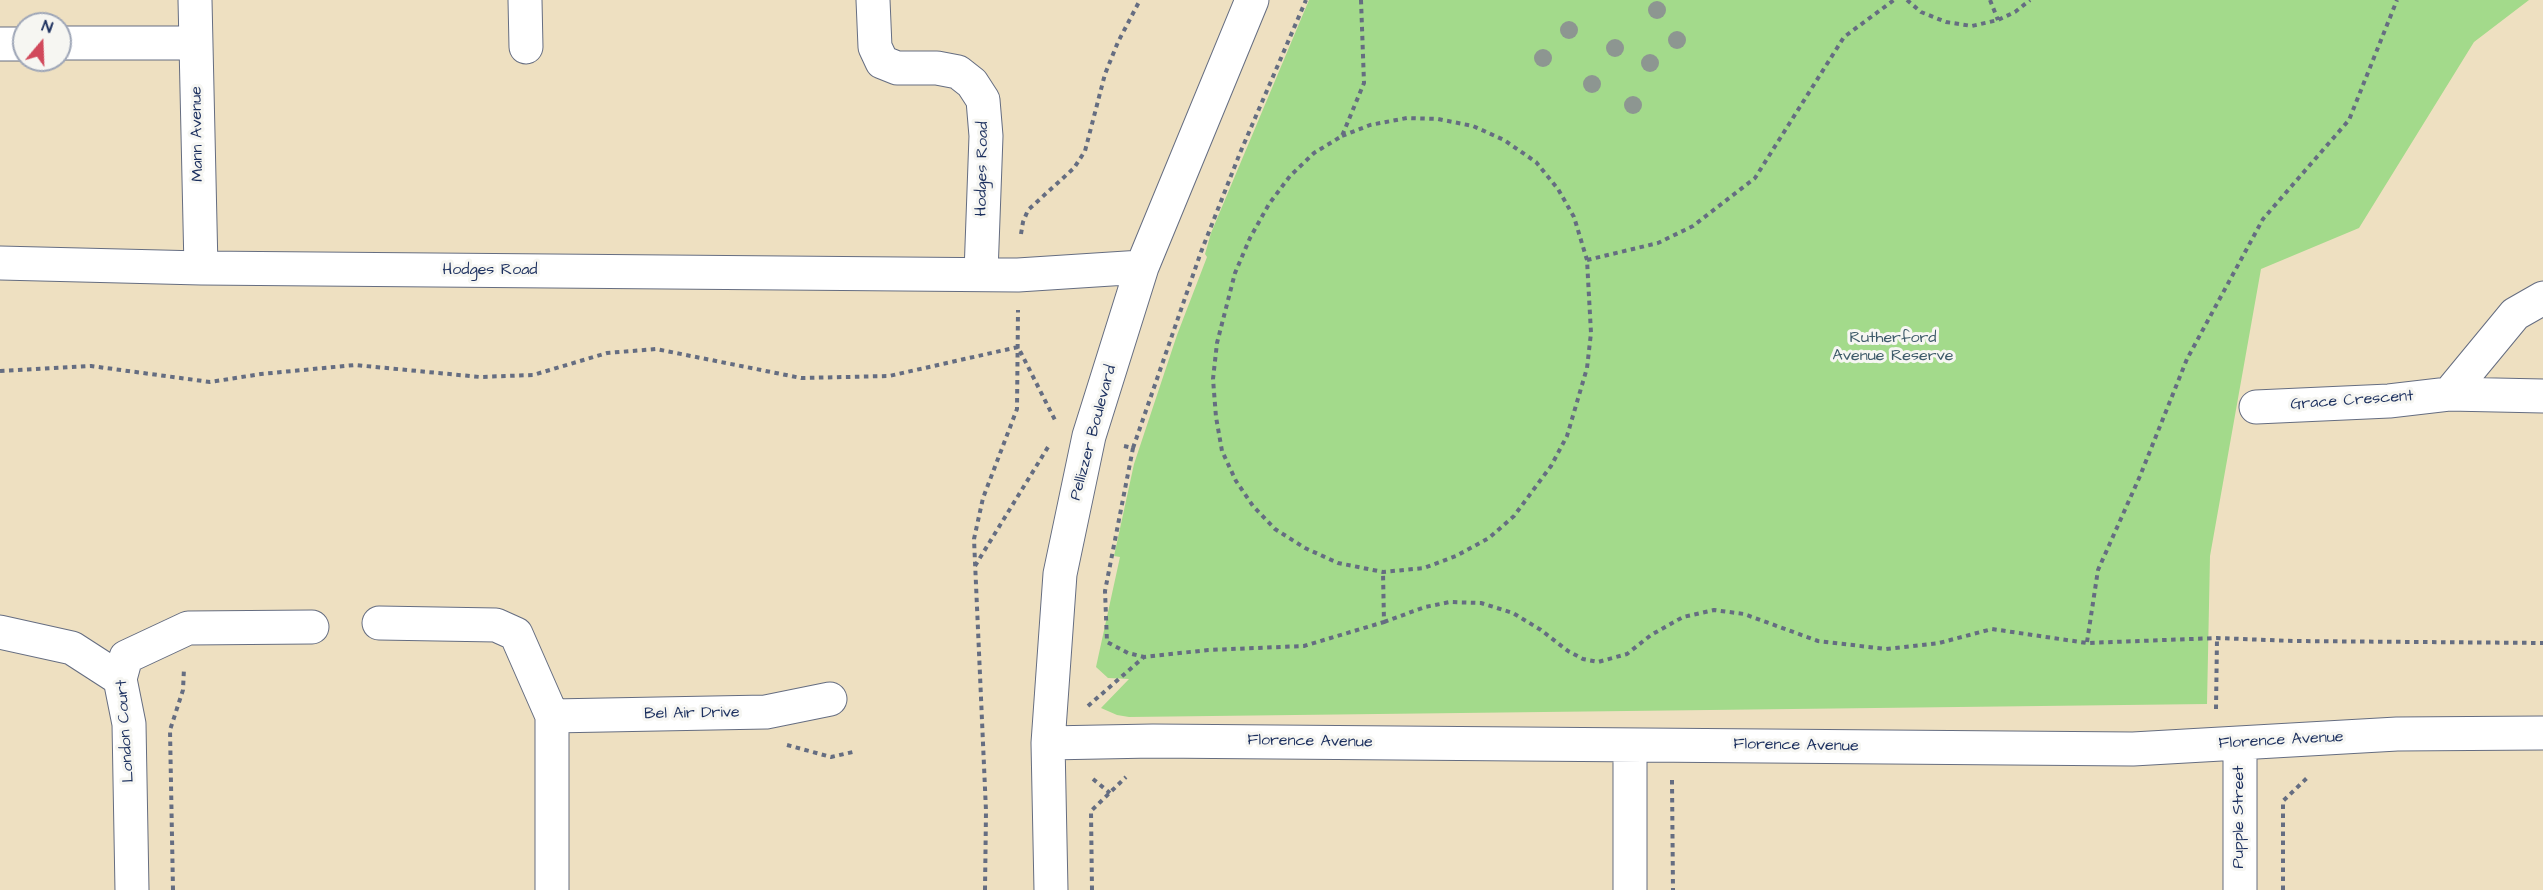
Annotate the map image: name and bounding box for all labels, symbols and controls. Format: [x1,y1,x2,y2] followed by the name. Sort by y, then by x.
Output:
[12,12,72,72] north arrow
[39,15,56,39] text: N
[188,86,208,182] street label: Mann Avenue
[973,121,993,217] street label: Hodges Road
[443,261,537,281] street label: Hodges Road
[1833,329,1953,367] park label: Rutherford Avenue Reserve
[1067,363,1121,503] street label: Pellizzer Boulevard
[2290,387,2414,415] street label: Grace Crescent
[113,679,139,783] street label: London Court
[644,704,740,724] street label: Bel Air Drive
[2218,728,2344,754] street label: Florence Avenue
[1247,731,1373,753] street label: Florence Avenue
[1733,735,1859,757] street label: Florence Avenue
[2230,765,2250,869] street label: Pupple Street

